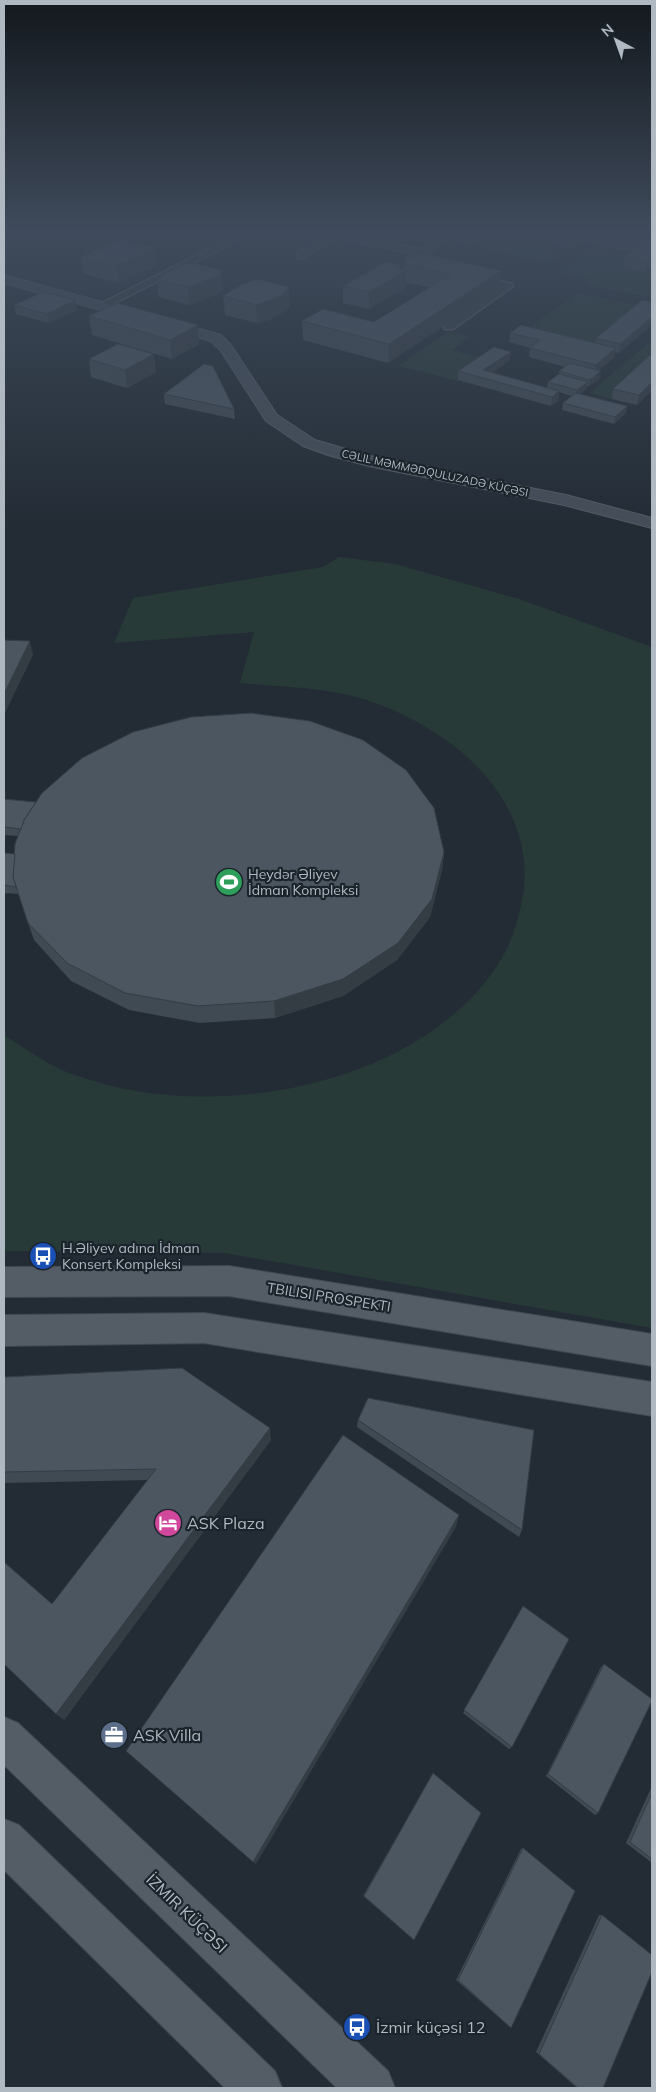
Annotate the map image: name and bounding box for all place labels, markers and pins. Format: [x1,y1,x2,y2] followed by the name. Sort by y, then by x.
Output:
[248,865,358,899] place label: Heydər Əliyev İdman Kompleksi
[214,867,244,897] sports icon: Heydər Əliyev İdman Kompleksi
[62,1239,200,1273] place label: H.Əliyev adına İdman Konsert Kompleksi
[28,1241,58,1271] bus stop icon: H.Əliyev adına İdman Konsert Kompleksi
[153,1508,183,1538] hotel icon: ASK Plaza
[187,1513,265,1533] place label: ASK Plaza
[99,1720,129,1750] office icon: ASK Villa
[133,1725,201,1745] place label: ASK Villa
[342,2012,372,2042] bus stop icon: İzmir küçəsi 12
[376,2017,485,2037] place label: İzmir küçəsi 12

